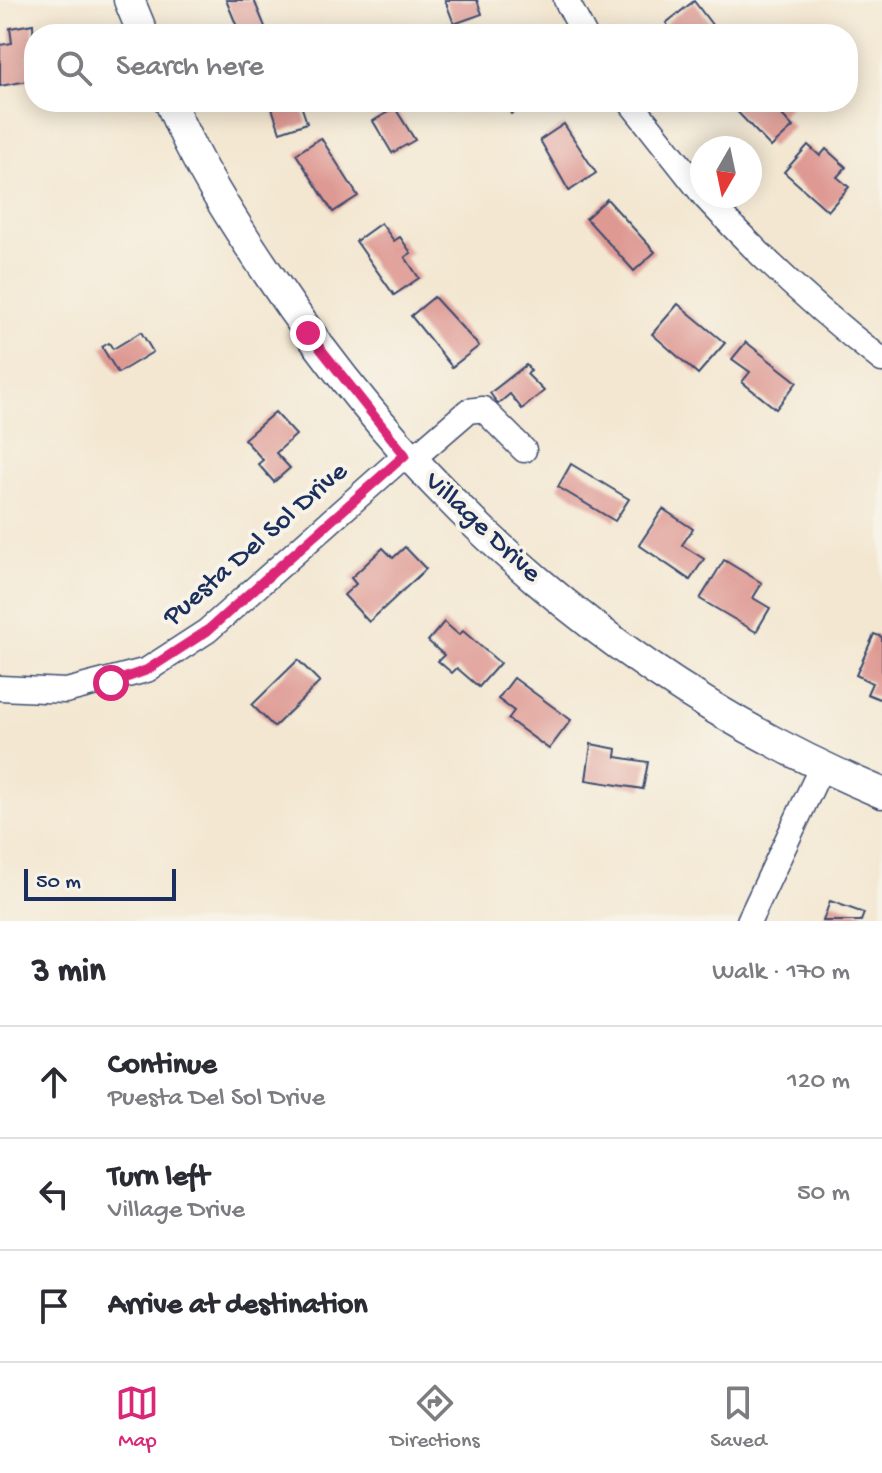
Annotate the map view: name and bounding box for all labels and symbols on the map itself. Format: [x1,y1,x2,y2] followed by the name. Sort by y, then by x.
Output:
[690,136,762,208] north arrow
[290,315,326,351] route end
[156,455,355,635] street label: Puesta Del Sol Drive
[416,465,548,591] street label: Village Drive
[93,665,129,701] route start
[24,865,176,901] scale bar

